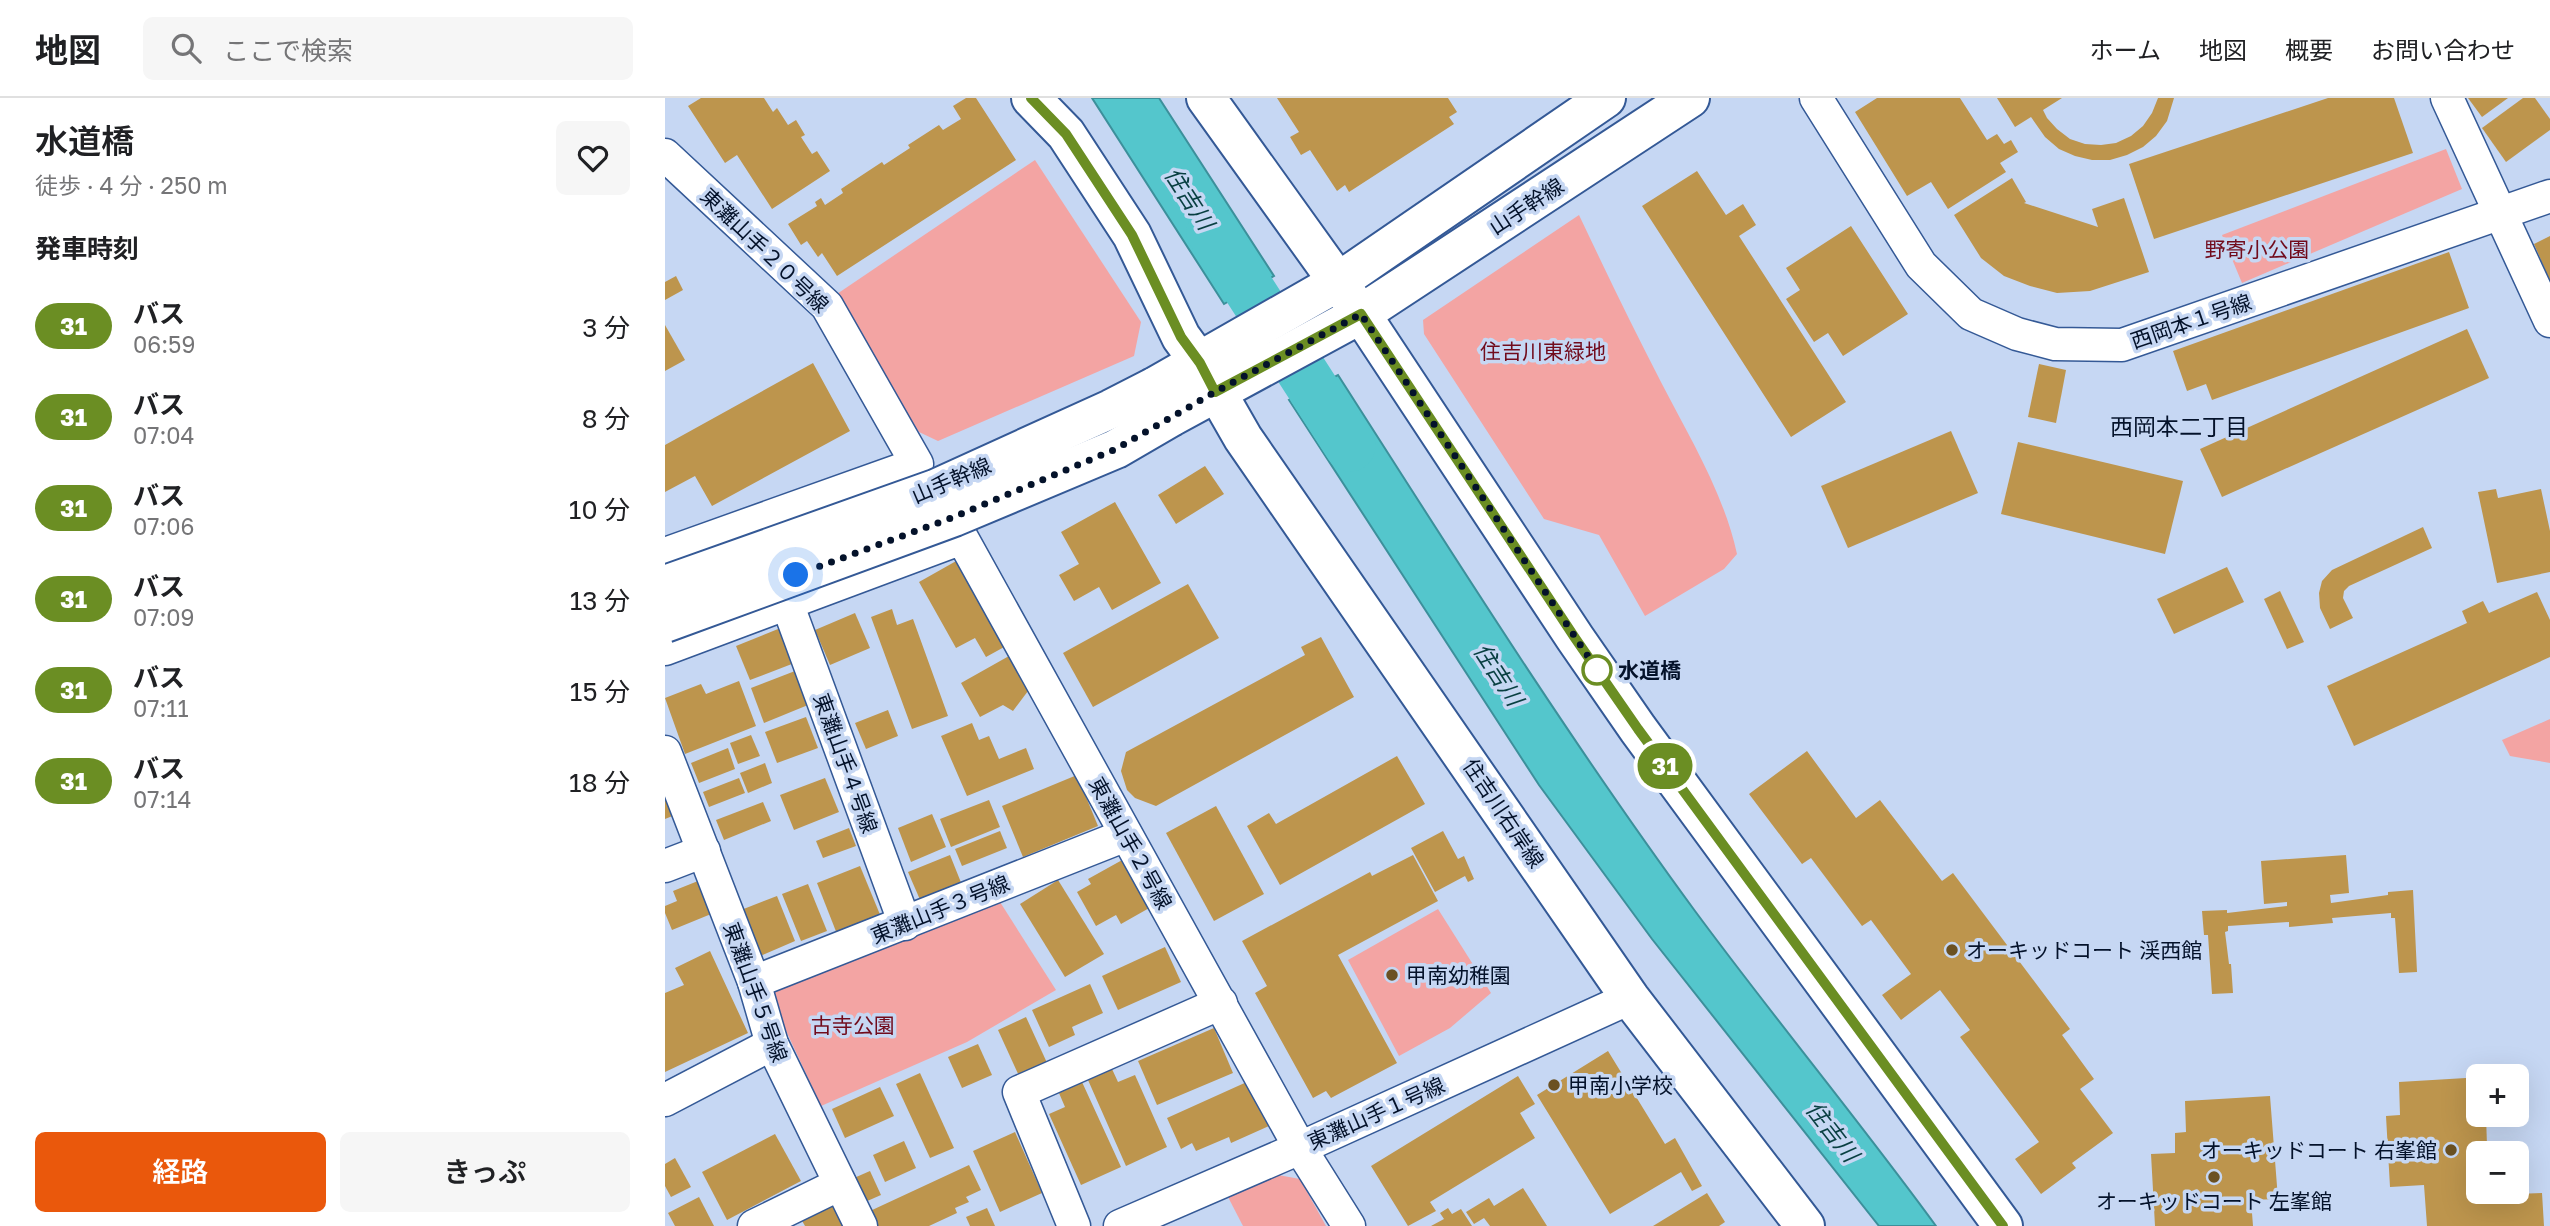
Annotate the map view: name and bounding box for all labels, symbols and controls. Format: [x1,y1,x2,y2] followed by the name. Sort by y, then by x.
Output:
[143,17,633,80] search box
[167,29,205,67] icon: search
[35,30,101,69] text: 地図
[223,35,353,66] text: ここで検索
[2090,35,2161,64] text: ホーム
[2199,35,2247,64] text: 地図
[2285,35,2333,64] text: 概要
[2371,35,2515,64] text: お問い合わせ
[35,121,134,160] text: 水道橋
[556,121,630,195] button: heart
[1159,161,1222,237] water label: 住吉川
[35,171,228,199] text: 徒歩 · 4 分 · 250 m
[1484,172,1568,240] street label: 山手幹線
[696,182,834,318] street label: 東灘山手２０号線
[35,233,139,264] text: 発車時刻
[2205,236,2310,262] park label: 野寄小公園
[2127,288,2255,354] street label: 西岡本１号線
[133,298,185,329] text: バス
[60,311,87,340] text: 31
[582,312,630,343] text: 3 分
[133,330,195,358] text: 06:59
[1480,338,1606,364] park label: 住吉川東緑地
[133,389,185,420] text: バス
[60,402,87,431] text: 31
[582,403,630,434] text: 8 分
[2110,412,2248,440] district label: 西岡本二丁目
[133,421,195,449] text: 07:04
[907,452,995,508] street label: 山手幹線
[133,480,185,511] text: バス
[60,493,87,522] text: 31
[569,494,630,525] text: 10 分
[133,512,195,540] text: 07:06
[778,557,813,592] your location
[133,571,185,602] text: バス
[60,584,87,613] text: 31
[570,585,630,616] text: 13 分
[133,603,195,631] text: 07:09
[1468,637,1531,713] water label: 住吉川
[1582,655,1612,685] marker: 水道橋
[1618,657,1681,683] place label: 水道橋
[133,662,185,693] text: バス
[60,675,87,704] text: 31
[570,676,630,707] text: 15 分
[809,689,883,837] street label: 東灘山手４号線
[133,694,189,722] text: 07:11
[1633,743,1697,789] line badge: 31
[1652,751,1679,780] text: 31
[133,753,185,784] text: バス
[1458,754,1550,872] street label: 住吉川右岸線
[60,766,87,795] text: 31
[569,767,630,798] text: 18 分
[1084,772,1178,914] street label: 東灘山手２号線
[133,785,192,813] text: 07:14
[867,869,1013,949] street label: 東灘山手３号線
[719,918,793,1066] street label: 東灘山手５号線
[1966,937,2202,963] place label: オーキッドコート 渓西館
[1944,942,1960,958] marker: オーキッドコート 渓西館
[1406,962,1511,988] place label: 甲南幼稚園
[1384,967,1400,983] marker: 甲南幼稚園
[811,1012,895,1038] park label: 古寺公園
[2466,1064,2529,1204] map controls
[2466,1064,2529,1127] button: +
[1304,1071,1448,1155] street label: 東灘山手１号線
[1568,1072,1673,1098] place label: 甲南小学校
[1546,1077,1562,1093] marker: 甲南小学校
[1801,1095,1867,1169] water label: 住吉川
[35,1132,326,1212] button: 経路
[340,1132,630,1212] button: きっぷ
[2201,1137,2437,1163] place label: オーキッドコート 右峯館
[2466,1141,2529,1204] button: −
[2443,1142,2459,1158] marker: オーキッドコート 右峯館
[2206,1169,2222,1185] marker: オーキッドコート 左峯館
[2096,1188,2332,1214] place label: オーキッドコート 左峯館

